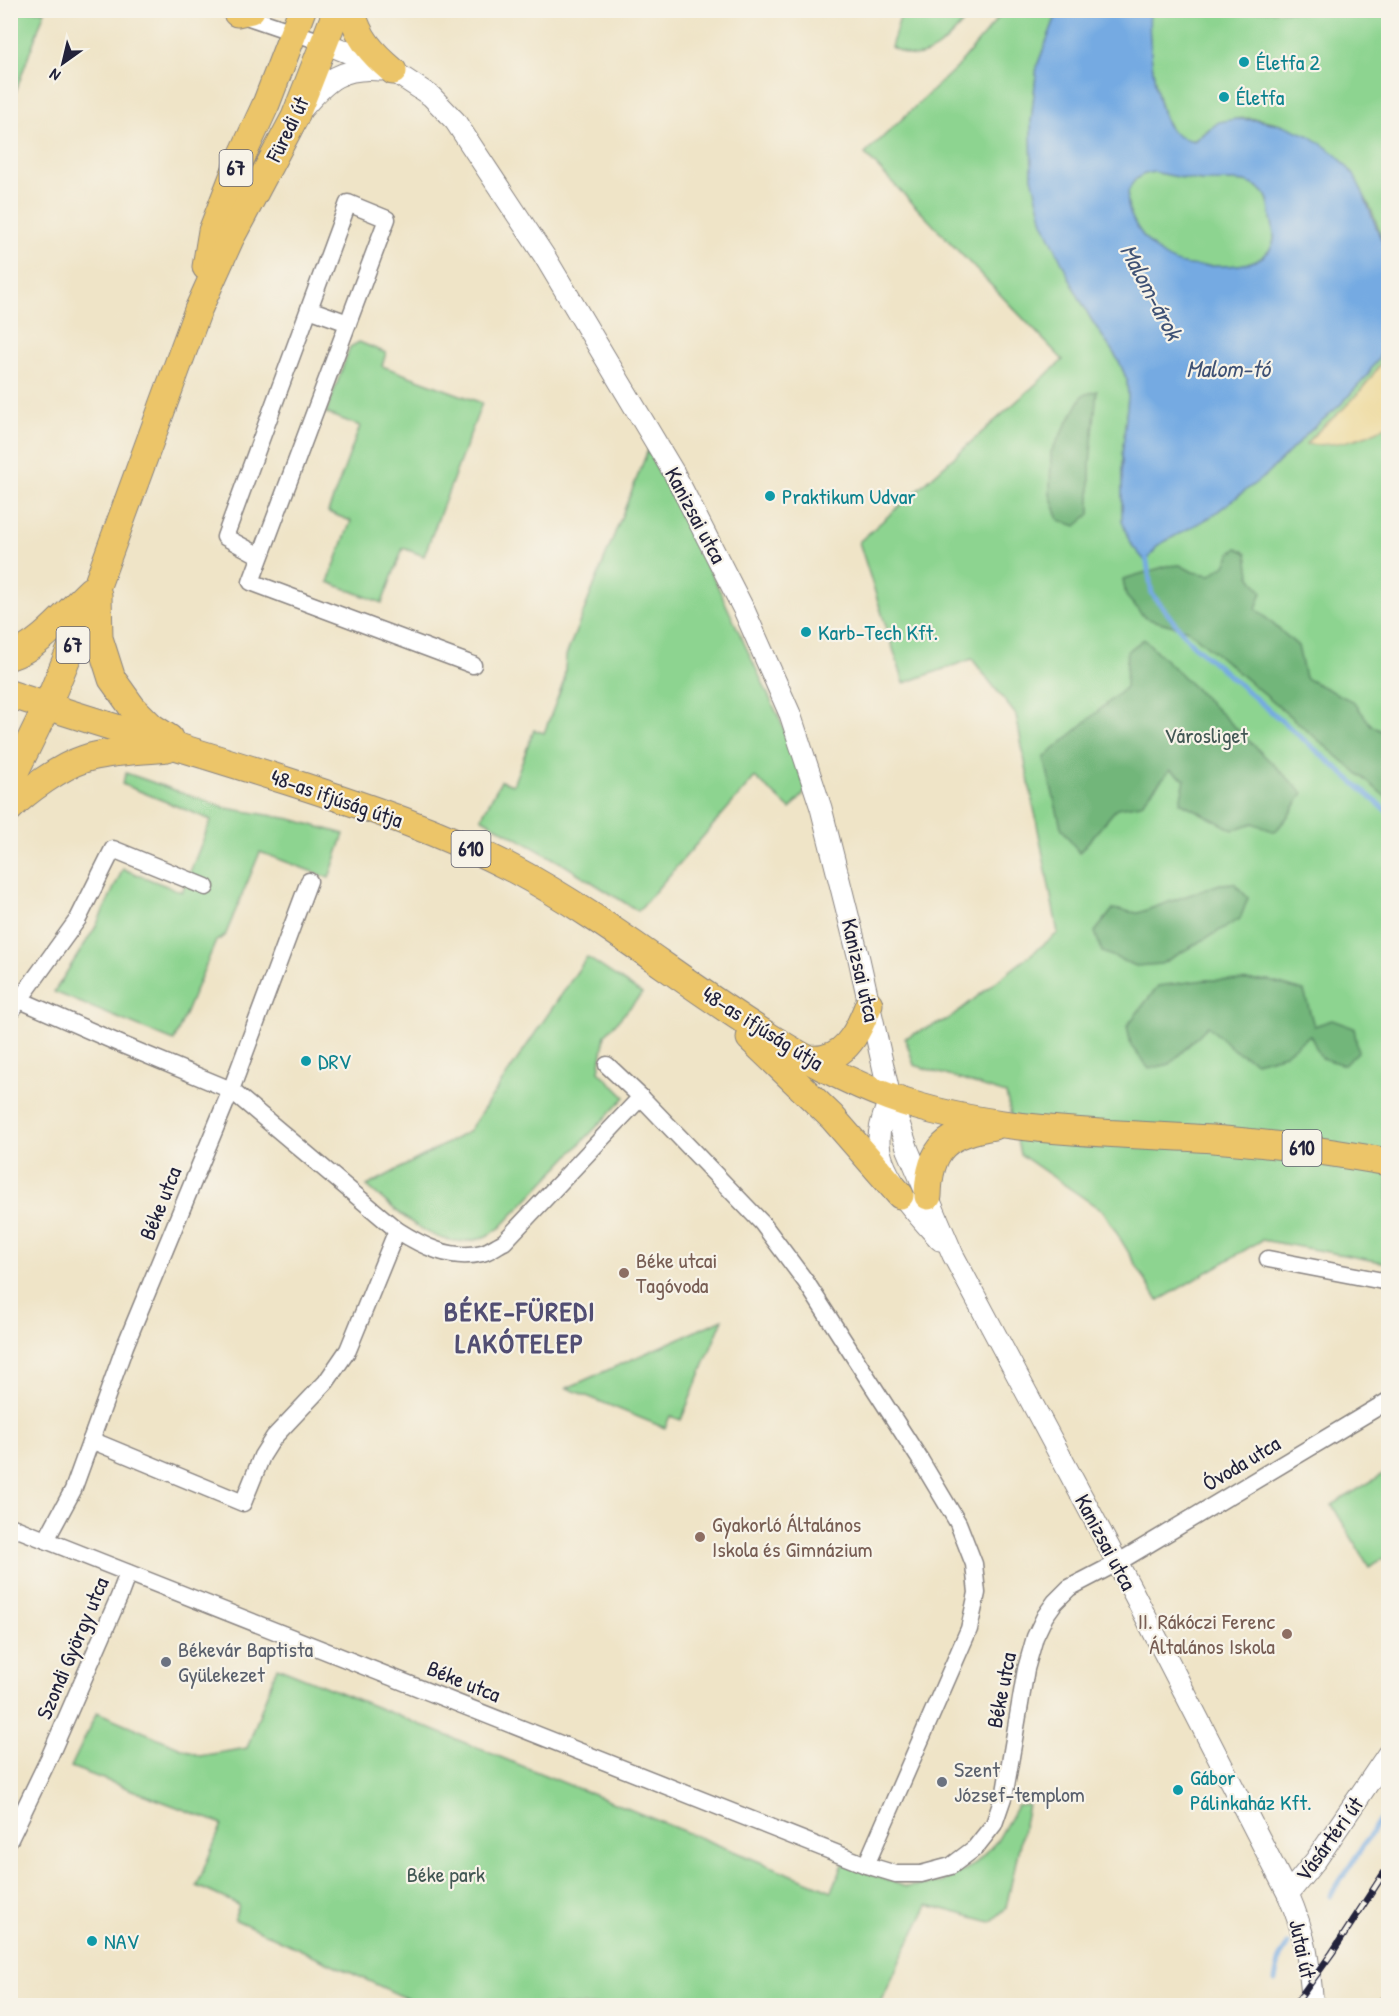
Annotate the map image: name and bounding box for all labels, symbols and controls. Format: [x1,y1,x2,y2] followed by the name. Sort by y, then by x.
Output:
[33,33,93,93] north arrow
[1256,47,1320,77] place label: Életfa 2
[1237,55,1251,69] marker: Életfa 2
[45,64,64,87] text: N
[1236,82,1285,112] place label: Életfa
[1217,90,1231,104] marker: Életfa
[258,91,316,168] street label: Füredi út
[220,150,252,186] road number: 67
[1113,238,1191,347] water label: Malom-árok
[1186,352,1272,384] water label: Malom-tó
[658,462,734,569] street label: Kanizsai utca
[782,481,916,511] place label: Praktikum Udvar
[763,489,777,503] marker: Praktikum Udvar
[818,617,938,647] place label: Karb-Tech Kft.
[799,625,813,639] marker: Karb-Tech Kft.
[56,627,90,663] road number: 67
[1164,720,1248,750] park label: Városliget
[267,761,407,835] street label: 48-as ifjúság útja
[452,831,490,867] road number: 610
[835,915,888,1025] street label: Kanizsai utca
[697,979,830,1077] street label: 48-as ifjúság útja
[318,1046,351,1076] place label: DRV
[299,1054,313,1068] marker: DRV
[1282,1130,1322,1166] road number: 610
[132,1162,188,1244] street label: Béke utca
[636,1245,717,1300] place label: Béke utcai Tagóvoda
[617,1266,631,1280] marker: Béke utcai Tagóvoda
[444,1292,596,1362] district label: BÉKE-FÜREDI LAKÓTELEP
[1197,1428,1286,1498] street label: Óvoda utca
[1068,1489,1144,1596] street label: Kanizsai utca
[712,1509,873,1564] place label: Gyakorló Általános Iskola és Gimnázium
[693,1530,707,1544] marker: Gyakorló Általános Iskola és Gimnázium
[29,1572,116,1724] street label: Szondi György utca
[1138,1606,1275,1661] place label: II. Rákóczi Ferenc Általános Iskola
[1280,1627,1294,1641] marker: II. Rákóczi Ferenc Általános Iskola
[178,1634,313,1689] place label: Békevár Baptista Gyülekezet
[979,1649,1023,1730] street label: Béke utca
[423,1653,505,1709] street label: Béke utca
[159,1655,173,1669] marker: Békevár Baptista Gyülekezet
[954,1754,1085,1809] place label: Szent József-templom
[1190,1762,1312,1817] place label: Gábor Pálinkaház Kft.
[935,1775,949,1789] marker: Szent József-templom
[1171,1783,1185,1797] marker: Gábor Pálinkaház Kft.
[1288,1790,1370,1887] street label: Vásártéri út
[407,1859,485,1889] park label: Béke park
[1282,1917,1324,1982] street label: Jutai út
[104,1926,139,1956] place label: NAV
[85,1934,99,1948] marker: NAV

